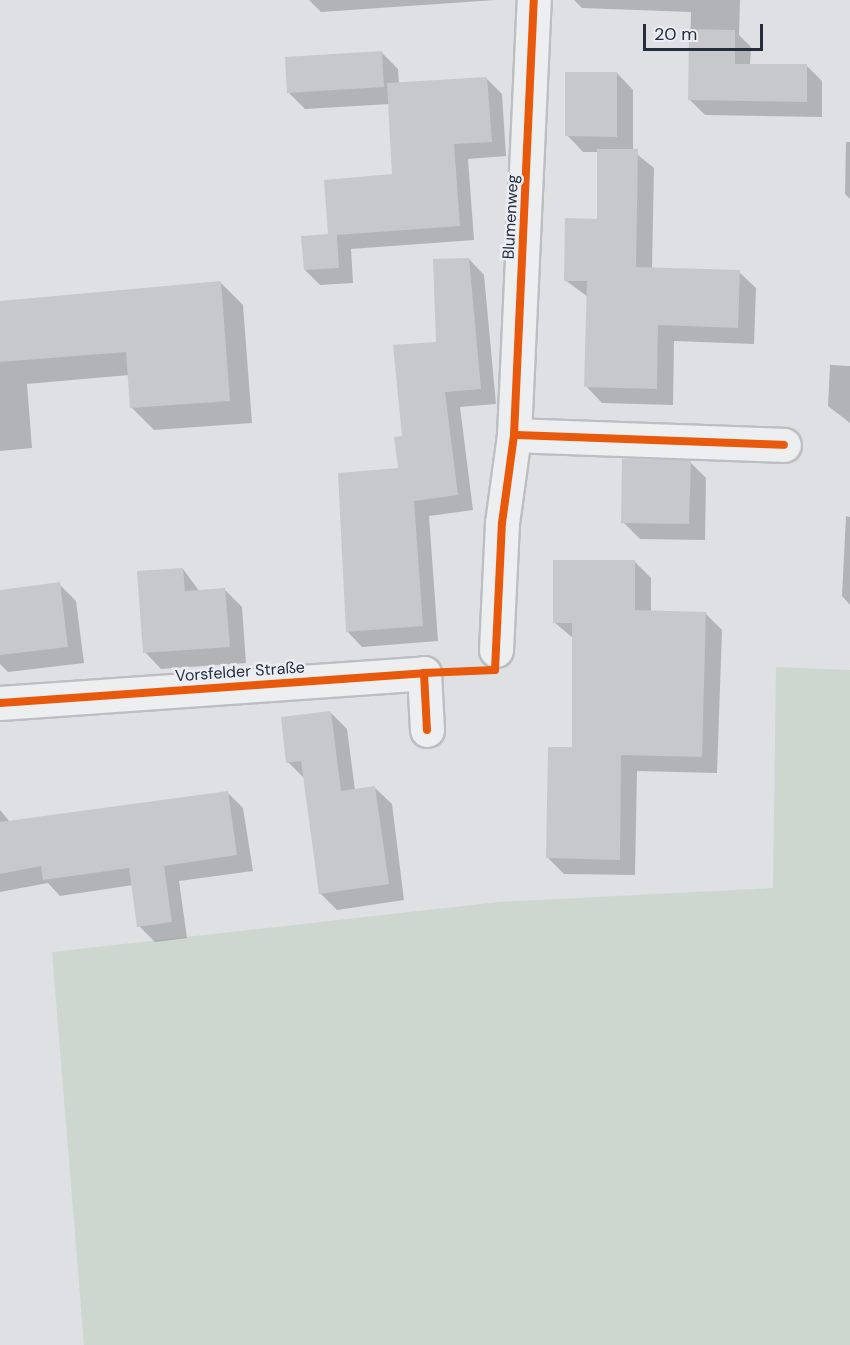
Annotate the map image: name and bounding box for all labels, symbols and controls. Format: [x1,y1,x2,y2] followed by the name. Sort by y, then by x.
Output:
[646,12,766,50] scale bar
[654,22,697,46] text: 20 m
[499,174,523,260] street label: Blumenweg
[175,658,305,686] street label: Vorsfelder Straße

